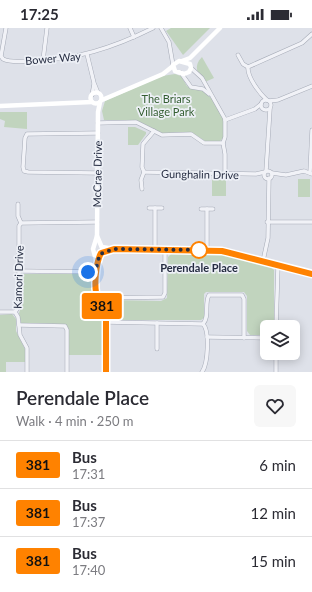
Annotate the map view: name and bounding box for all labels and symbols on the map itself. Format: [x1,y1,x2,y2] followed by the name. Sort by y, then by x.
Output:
[25,49,82,67] street label: Bower Way
[138,92,195,118] park label: The Briars Village Park
[90,140,104,207] street label: McCrae Drive
[161,167,239,181] street label: Gunghalin Drive
[190,241,208,259] marker: Perendale Place
[10,245,26,309] street label: Kamori Drive
[160,261,238,274] place label: Perendale Place
[78,262,98,282] your location
[79,293,125,319] line badge: 381

